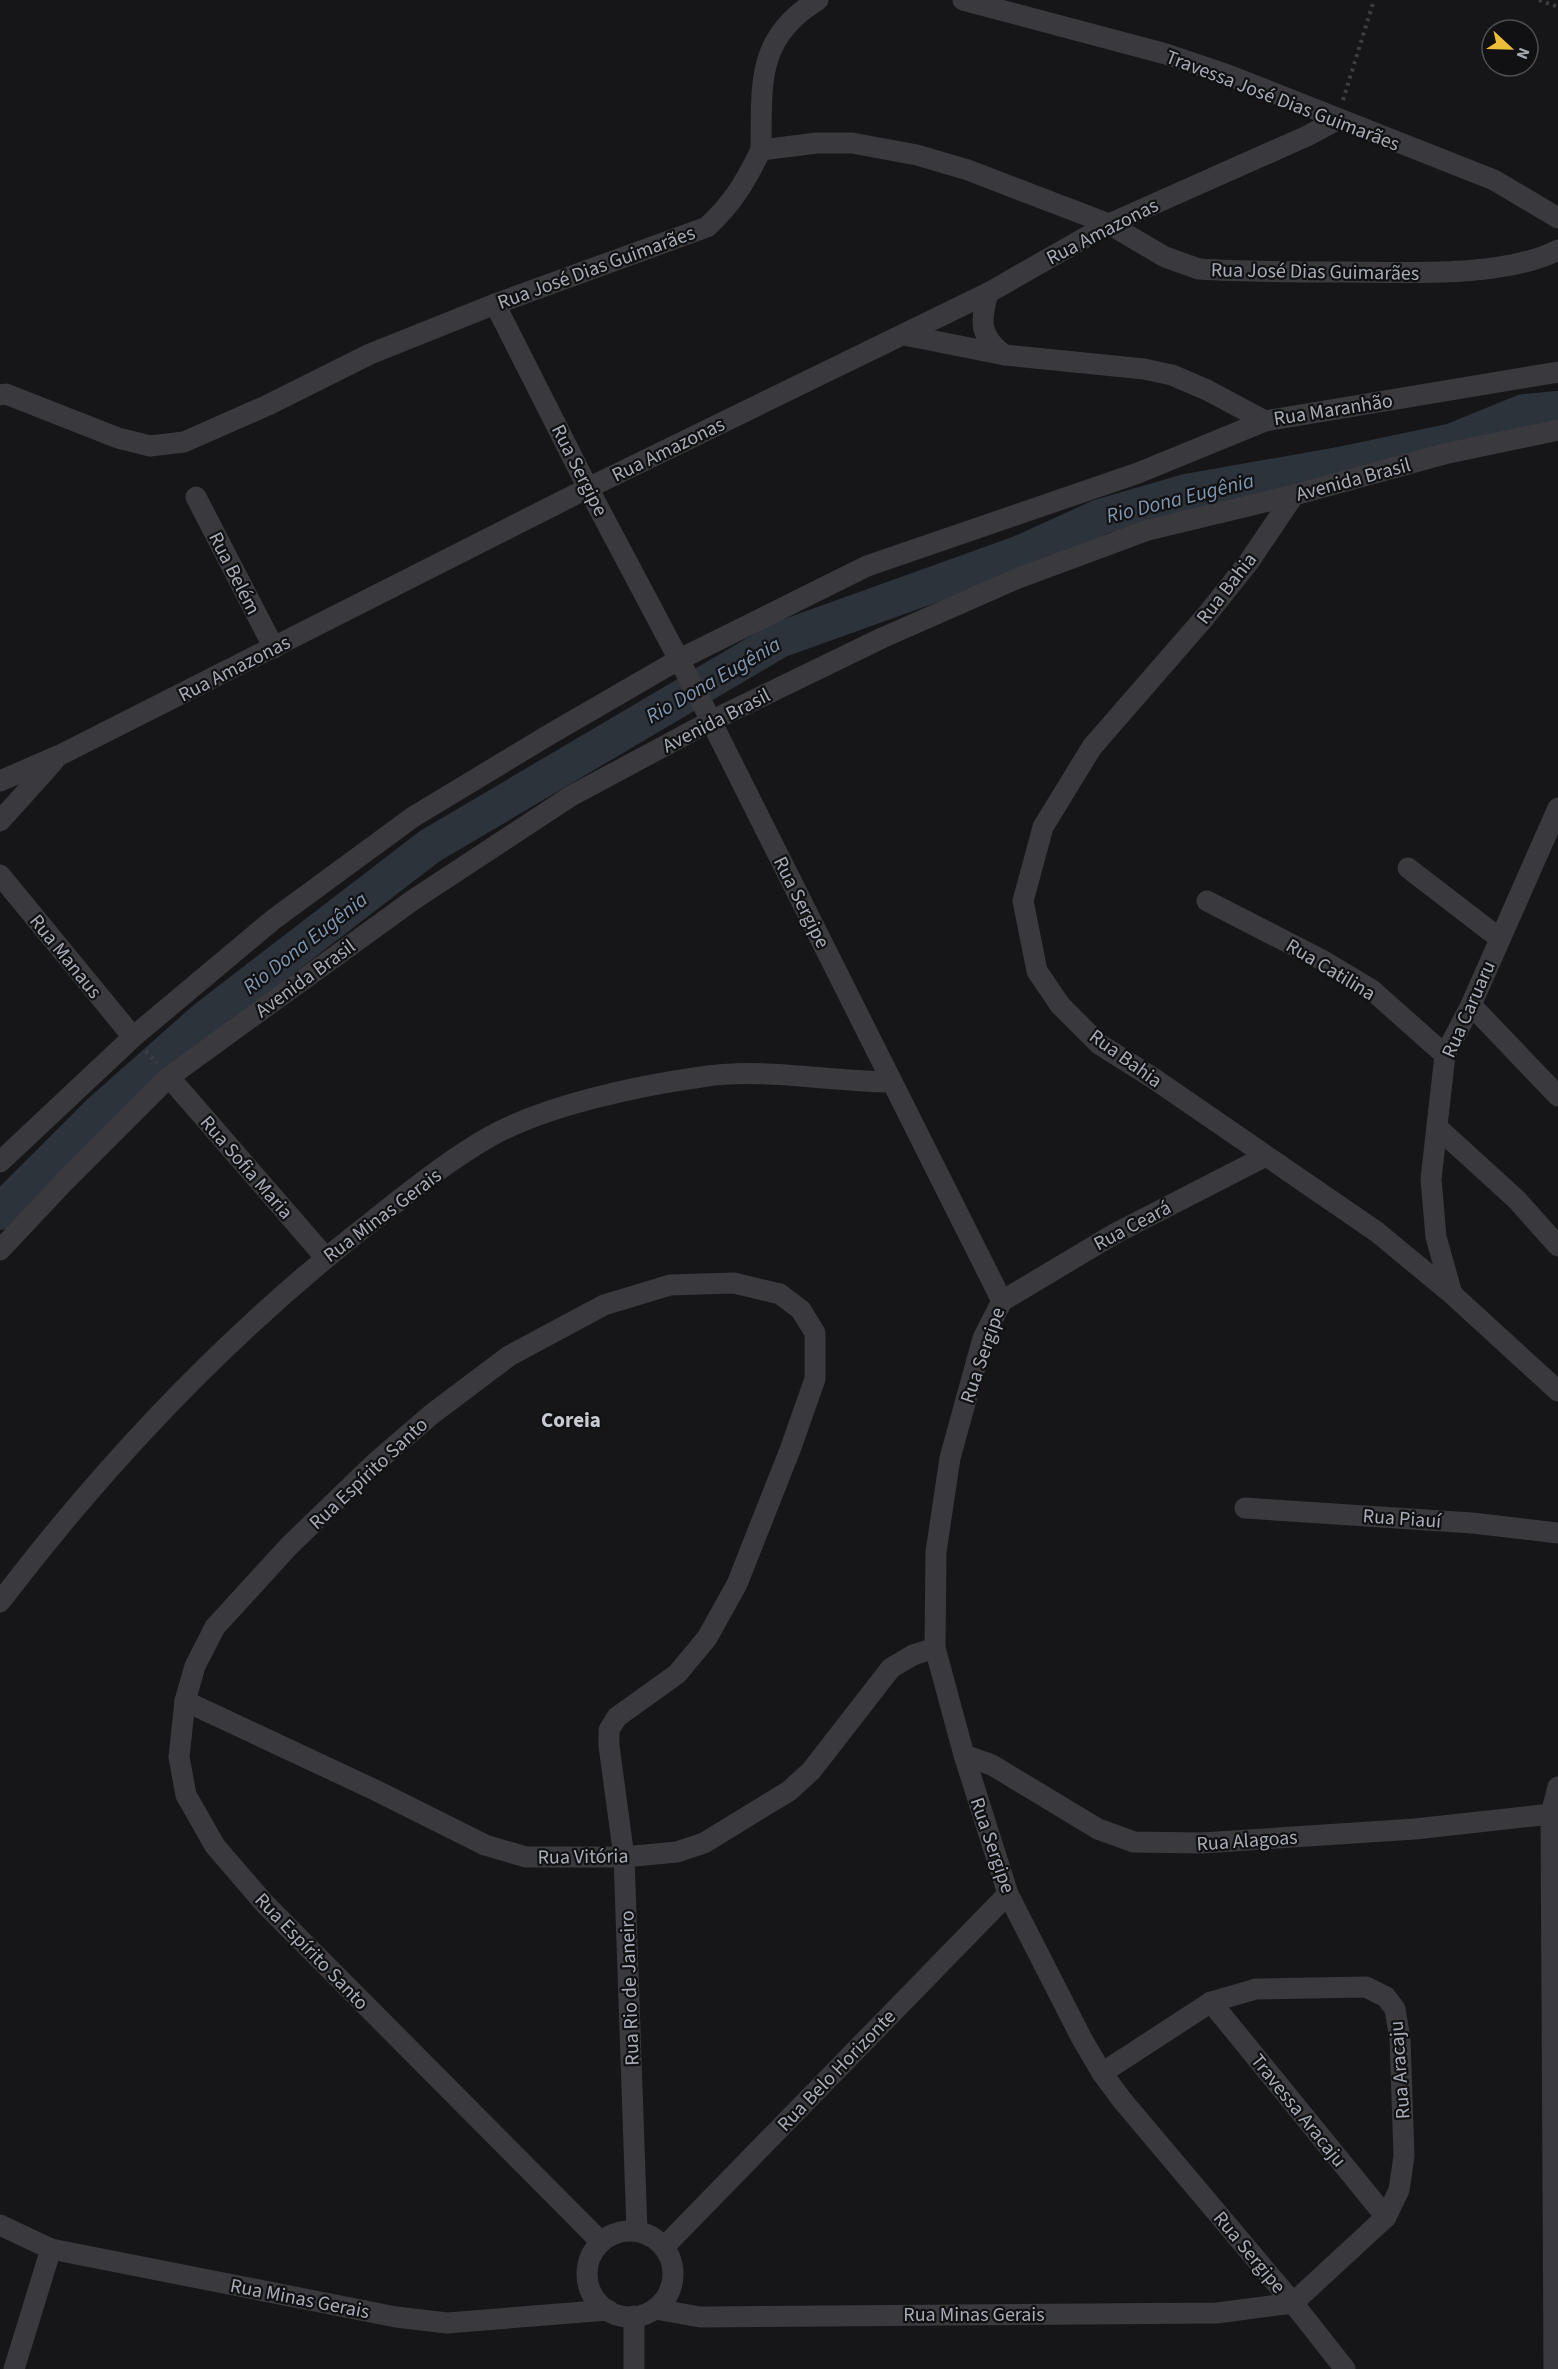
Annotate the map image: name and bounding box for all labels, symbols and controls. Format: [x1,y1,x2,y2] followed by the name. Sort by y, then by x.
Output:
[1480,18,1540,78] north arrow
[1162,43,1404,159] street label: Travessa José Dias Guimarães
[1511,44,1535,62] text: N
[1042,192,1163,272] street label: Rua Amazonas
[494,219,699,317] street label: Rua José Dias Guimarães
[1211,256,1419,288] street label: Rua José Dias Guimarães
[1272,387,1395,433] street label: Rua Maranhão
[607,410,730,489] street label: Rua Amazonas
[544,420,614,521] street label: Rua Sergipe
[1293,451,1414,509] street label: Avenida Brasil
[1103,465,1257,531] water label: Rio Dona Eugênia
[201,527,267,620] street label: Rua Belém
[1190,547,1264,630] street label: Rua Bahia
[174,629,295,709] street label: Rua Amazonas
[640,629,786,731] water label: Rio Dona Eugênia
[658,682,775,760] street label: Avenida Brasil
[766,852,836,953] street label: Rua Sergipe
[236,885,374,1001] water label: Rio Dona Eugênia
[22,908,108,1005] street label: Rua Manaus
[1280,932,1381,1008] street label: Rua Catilina
[250,933,361,1025] street label: Avenida Brasil
[1435,956,1503,1062] street label: Rua Caruaru
[1083,1023,1168,1095] street label: Rua Bahia
[193,1110,299,1226] street label: Rua Sofia Maria
[318,1162,447,1270] street label: Rua Minas Gerais
[1089,1194,1176,1258] street label: Rua Ceará
[953,1304,1012,1407] street label: Rua Sergipe
[541,1405,601,1435] district label: Coreia
[303,1411,434,1536] street label: Rua Espírito Santo
[1362,1502,1443,1536] street label: Rua Piauí
[963,1794,1022,1897] street label: Rua Sergipe
[1196,1824,1299,1858] street label: Rua Alagoas
[537,1842,629,1872] street label: Rua Vitória
[248,1887,375,2017] street label: Rua Espírito Santo
[613,1910,647,2066] street label: Rua Rio de Janeiro
[771,2003,902,2138] street label: Rua Belo Horizonte
[1383,2020,1417,2120] street label: Rua Aracaju
[1244,2048,1353,2173] street label: Travessa Aracaju
[1206,2205,1292,2300] street label: Rua Sergipe
[228,2272,372,2326] street label: Rua Minas Gerais
[903,2301,1045,2329] street label: Rua Minas Gerais

